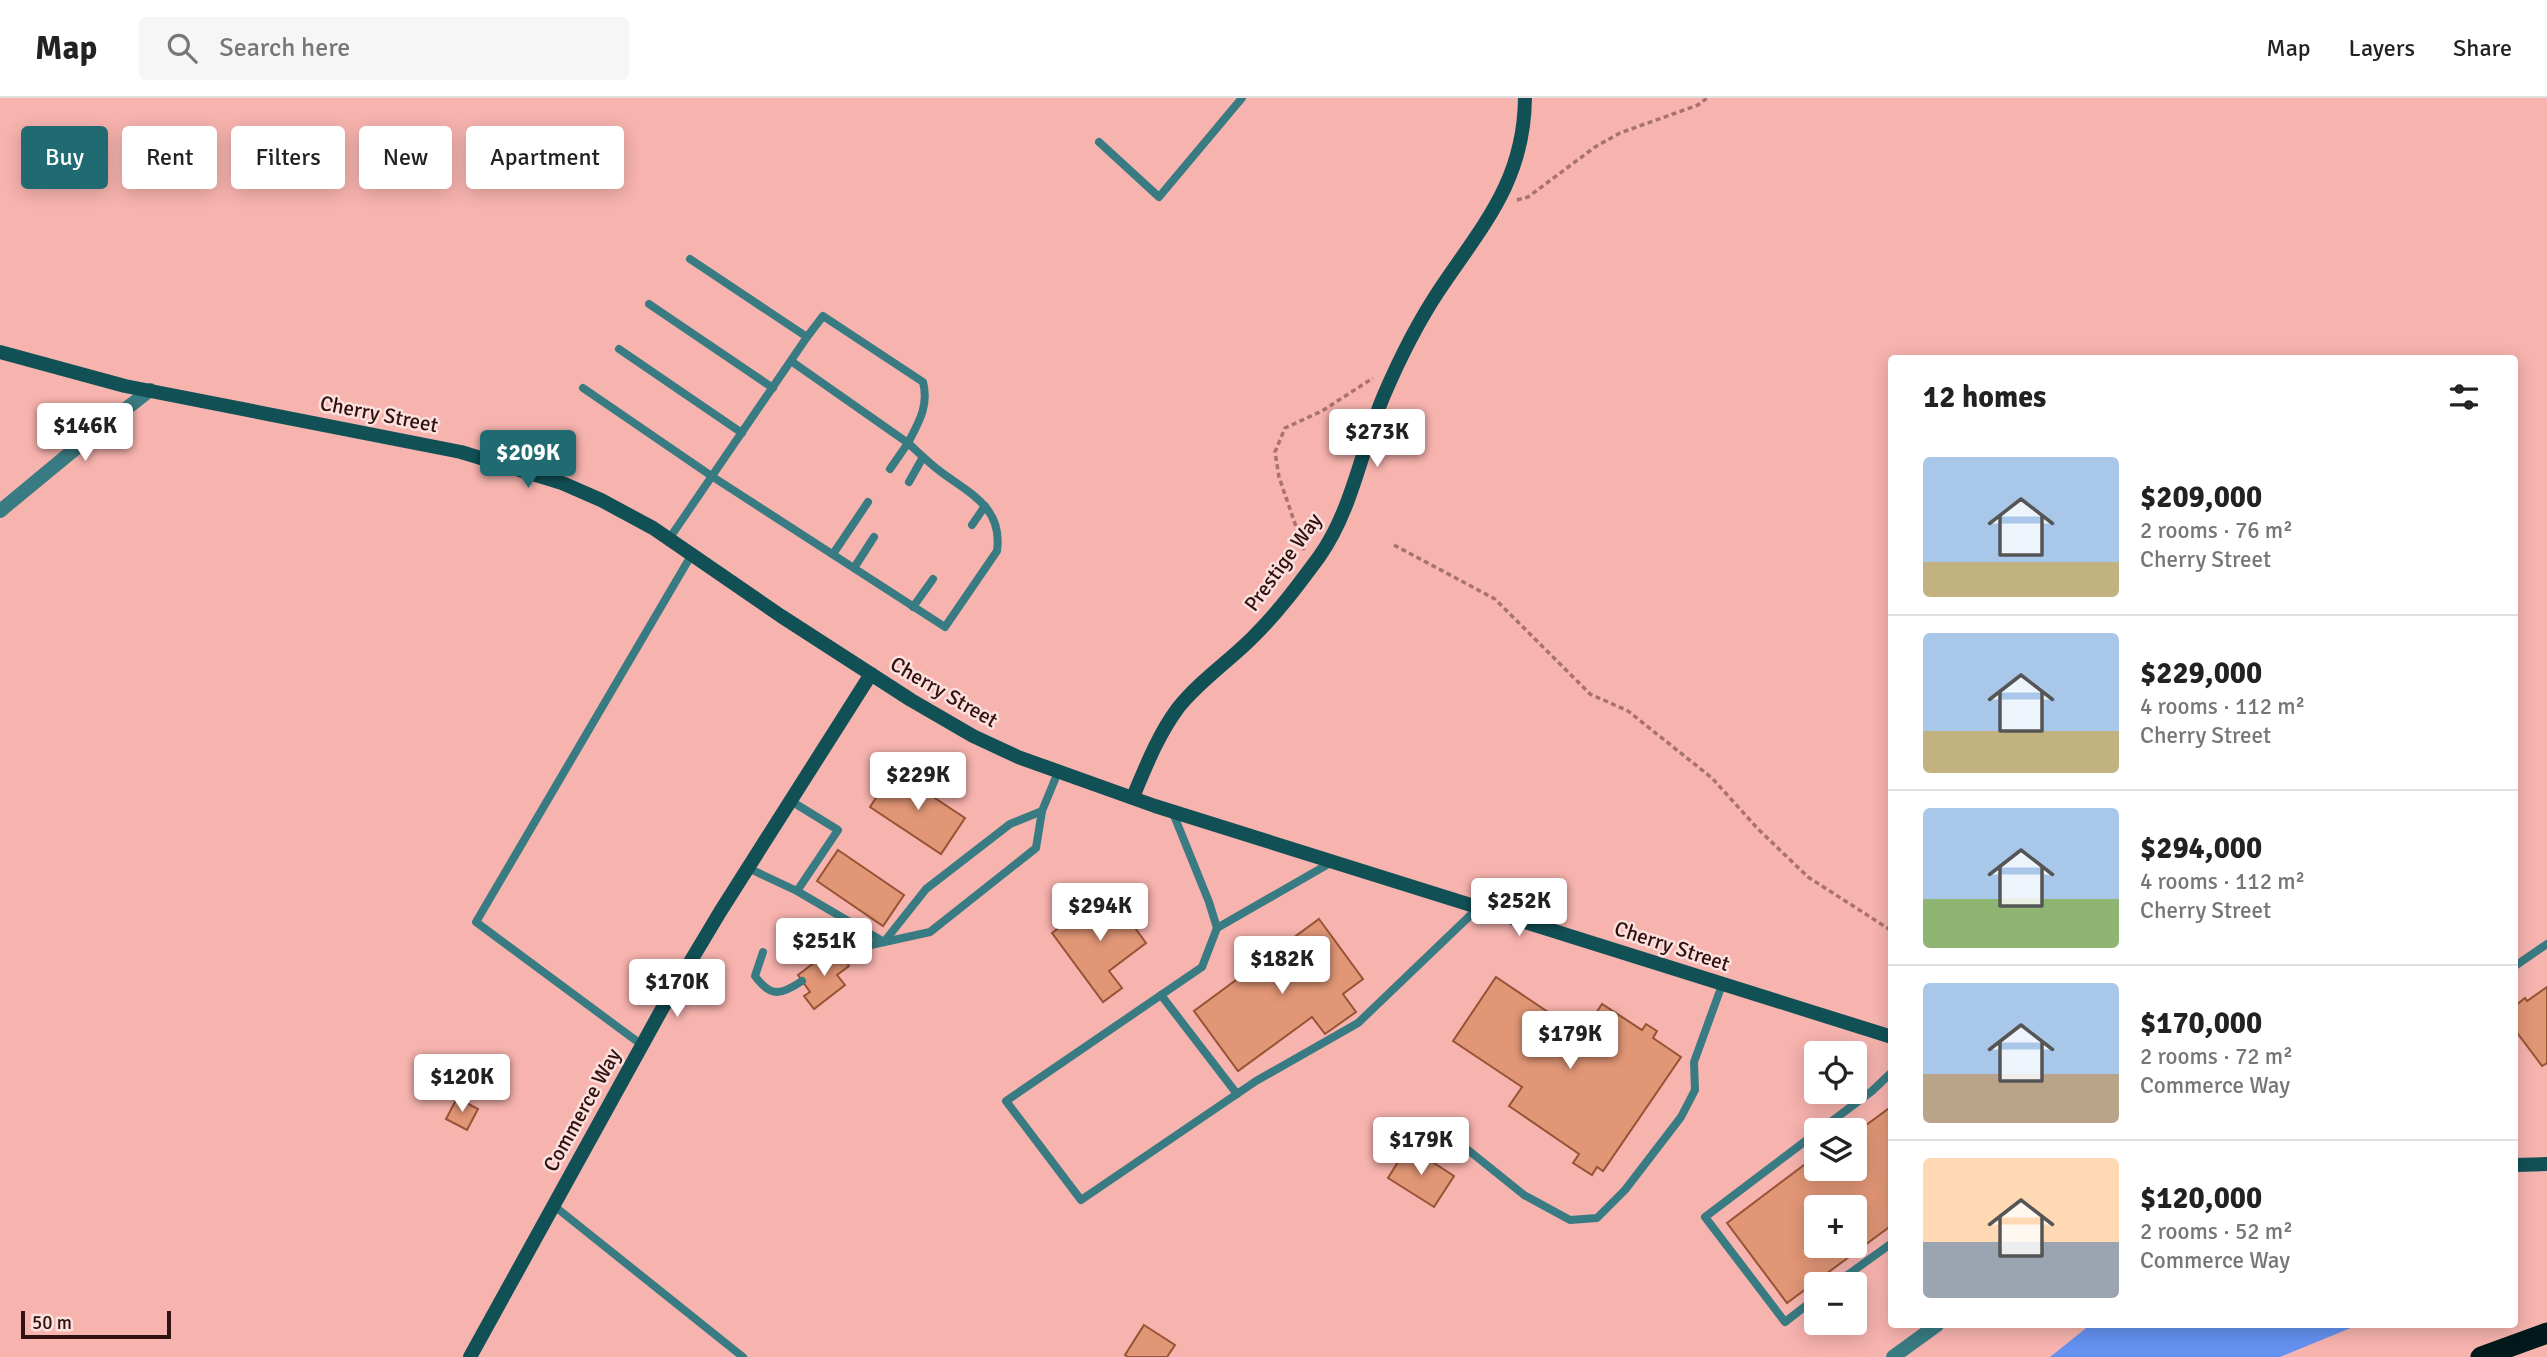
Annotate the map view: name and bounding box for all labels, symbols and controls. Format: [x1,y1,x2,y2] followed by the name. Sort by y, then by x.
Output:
[139,17,629,80] search box
[35,28,97,69] text: Map
[163,29,201,67] icon: search
[219,32,350,64] text: Search here
[2266,33,2311,63] text: Map
[2349,33,2415,63] text: Layers
[2453,33,2512,63] text: Share
[21,126,108,189] chip: Buy
[122,126,217,189] chip: Rent
[231,126,345,189] chip: Filters
[359,126,452,189] chip: New
[466,126,624,189] chip: Apartment
[2445,378,2483,416] icon: filters
[1923,379,2046,416] text: 12 homes
[318,390,440,438] street label: Cherry Street
[36,404,134,463] pin: $146K
[1328,410,1426,469] pin: $273K
[53,411,117,440] text: $146K
[1345,417,1409,446] text: $273K
[479,430,577,490] pin: $209K
[496,438,560,467] text: $209K
[2140,479,2262,516] text: $209,000
[1979,485,2063,569] icon: home
[1239,508,1328,616] street label: Prestige Way
[2140,516,2293,545] text: 2 rooms · 76 m²
[2140,545,2271,574] text: Cherry Street
[886,651,1002,733] street label: Cherry Street
[2140,655,2262,692] text: $229,000
[1979,661,2063,745] icon: home
[2140,692,2305,721] text: 4 rooms · 112 m²
[2140,721,2271,750] text: Cherry Street
[869,752,967,812] pin: $229K
[886,760,950,789] text: $229K
[2140,830,2262,867] text: $294,000
[1979,836,2063,920] icon: home
[2140,867,2305,896] text: 4 rooms · 112 m²
[1470,878,1568,938] pin: $252K
[1051,884,1149,943] pin: $294K
[1487,886,1551,915] text: $252K
[1068,891,1132,920] text: $294K
[2140,896,2271,925] text: Cherry Street
[1611,915,1733,977] street label: Cherry Street
[775,918,873,978] pin: $251K
[792,926,856,955] text: $251K
[1233,936,1331,996] pin: $182K
[1250,944,1314,973] text: $182K
[628,960,726,1019] pin: $170K
[645,967,709,996] text: $170K
[2140,1005,2262,1042] text: $170,000
[1979,1011,2063,1095] icon: home
[1521,1012,1619,1071] pin: $179K
[1538,1019,1602,1048] text: $179K
[1804,1041,1867,1335] map controls
[1804,1041,1867,1104] button: locate
[2140,1042,2293,1071] text: 2 rooms · 72 m²
[537,1044,627,1176] street label: Commerce Way
[413,1054,511,1114] pin: $120K
[430,1062,494,1091] text: $120K
[2140,1071,2290,1100] text: Commerce Way
[1372,1118,1470,1177] pin: $179K
[1804,1118,1867,1181] button: layers
[1389,1125,1453,1154] text: $179K
[2140,1180,2262,1217] text: $120,000
[1979,1186,2063,1270] icon: home
[1804,1195,1867,1258] button: +
[2140,1217,2293,1246] text: 2 rooms · 52 m²
[2140,1246,2290,1275] text: Commerce Way
[1804,1272,1867,1335] button: −
[21,1308,172,1340] scale bar
[32,1311,72,1335] text: 50 m

